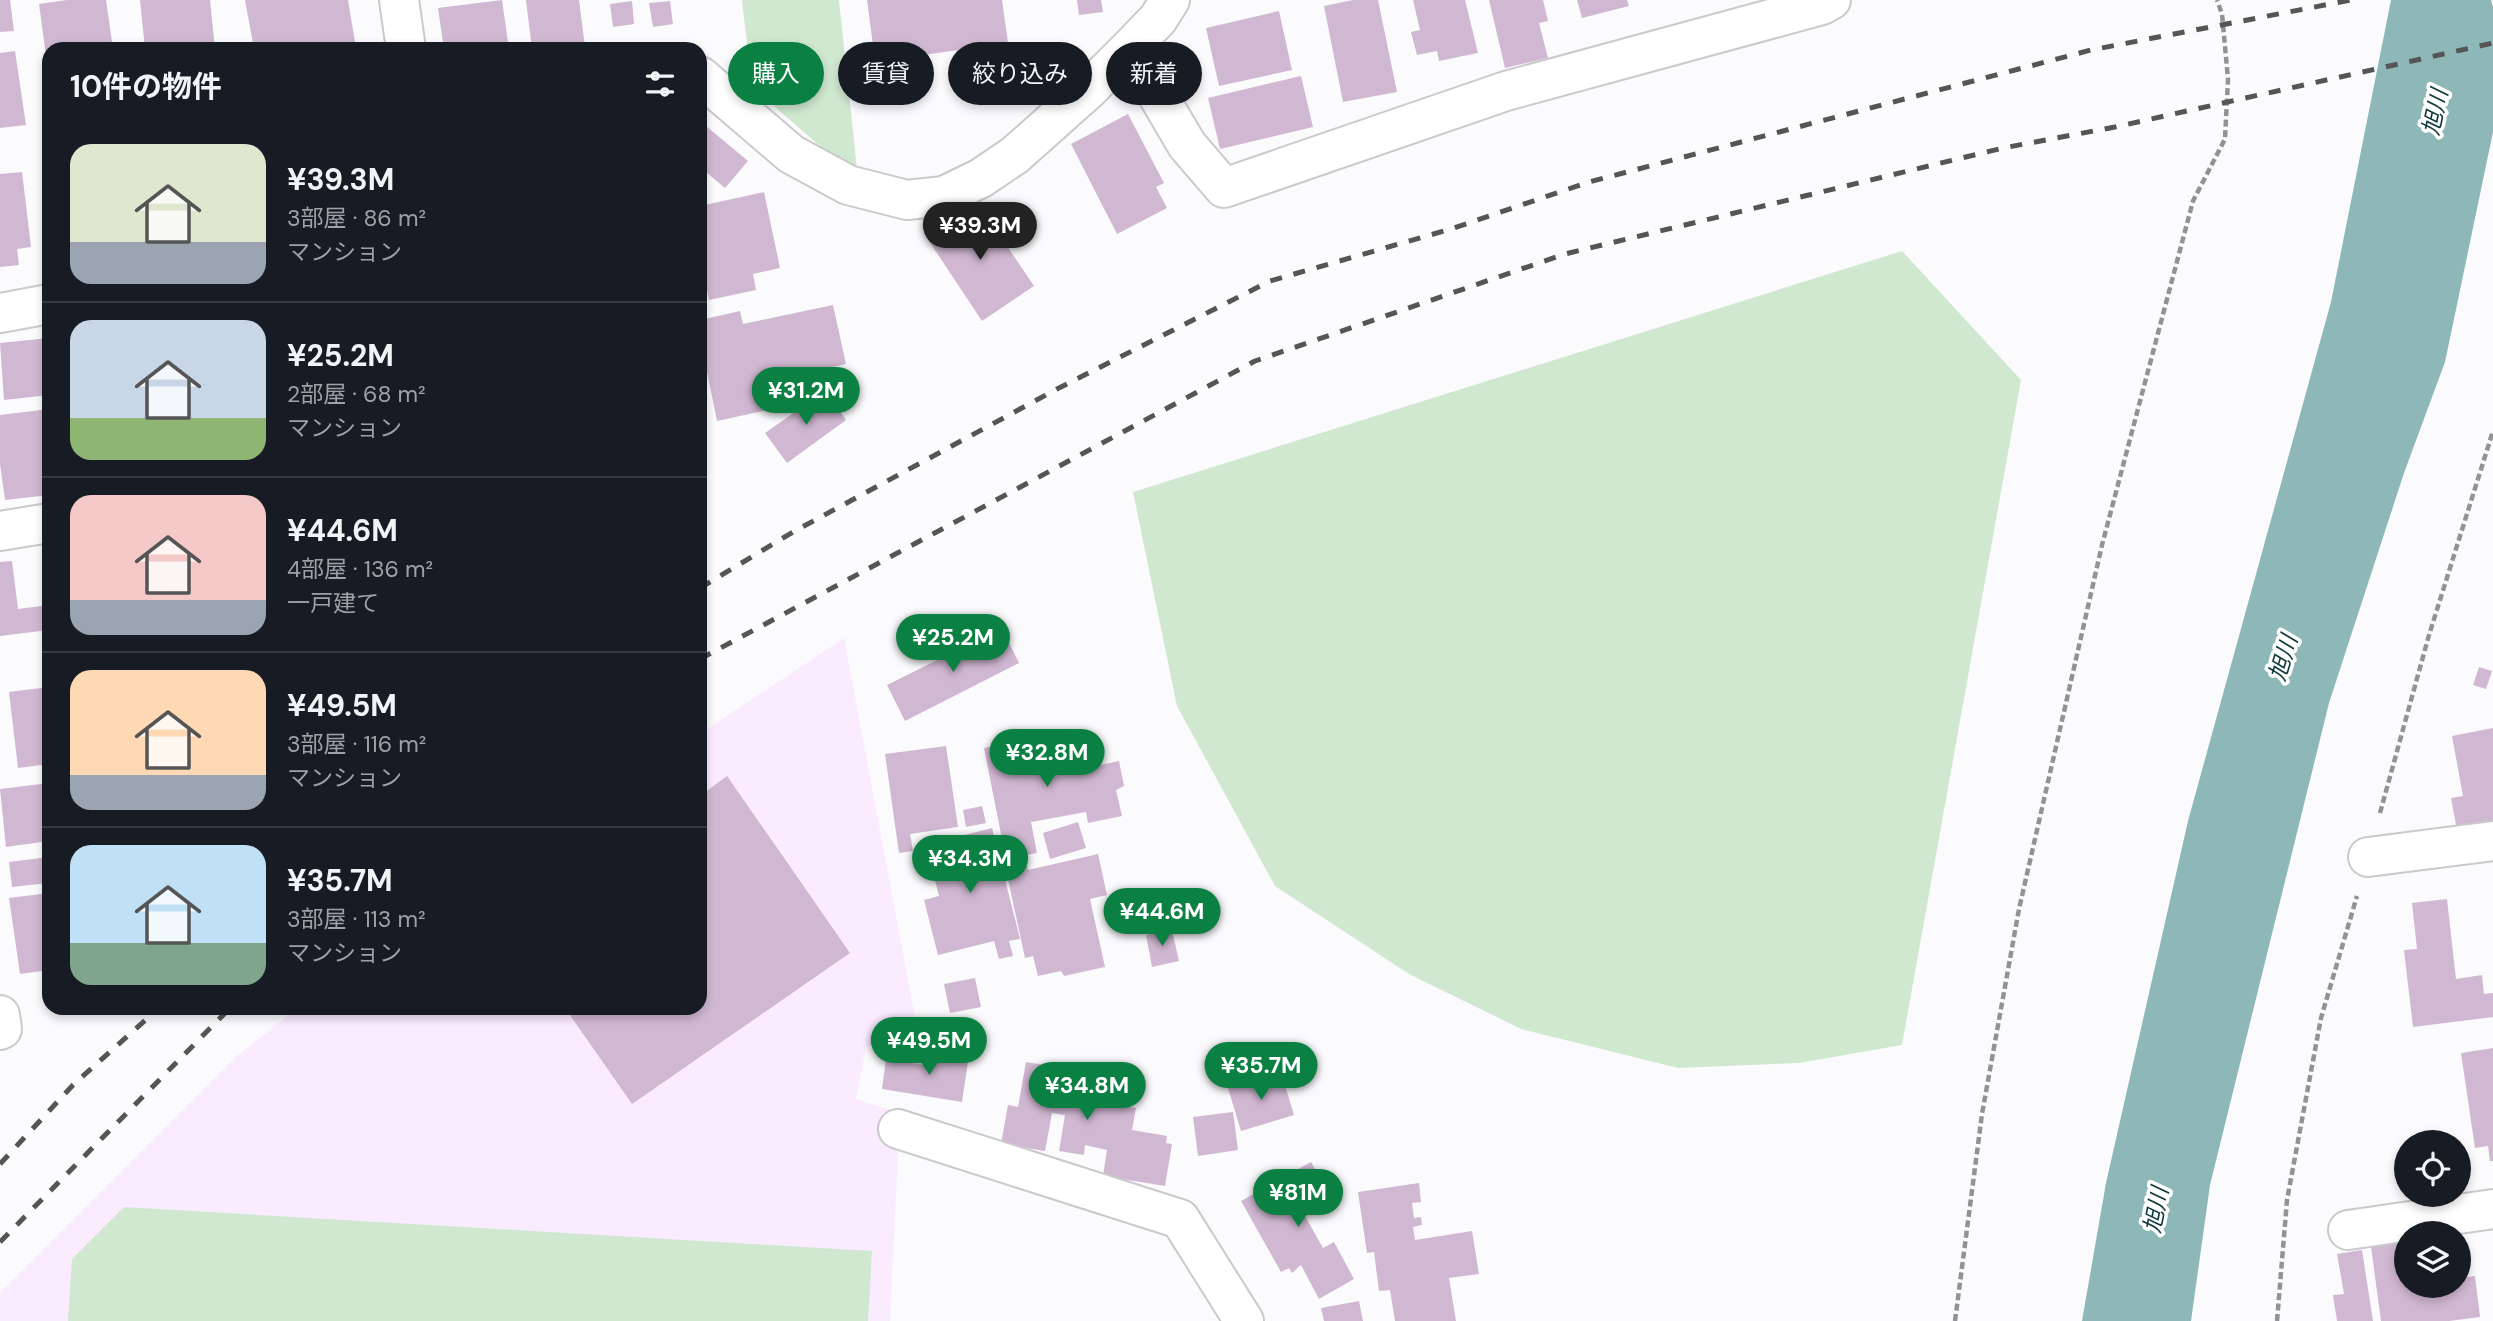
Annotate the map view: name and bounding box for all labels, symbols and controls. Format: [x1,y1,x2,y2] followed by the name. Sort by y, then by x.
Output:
[728,42,824,105] chip: 購入
[838,42,934,105] chip: 賃貸
[948,42,1092,105] chip: 絞り込み
[1106,42,1202,105] chip: 新着
[641,65,679,103] icon: filters
[70,67,222,106] text: 10件の物件
[2416,83,2455,138] water label: 旭川
[287,160,394,199] text: ¥39.3M
[126,172,210,256] icon: home
[923,202,1037,262] pin: ¥39.3M
[287,203,426,233] text: 3部屋 · 86 m²
[939,210,1021,240] text: ¥39.3M
[287,237,402,267] text: マンション
[287,336,394,375] text: ¥25.2M
[126,348,210,432] icon: home
[749,368,863,427] pin: ¥31.2M
[768,375,844,405] text: ¥31.2M
[287,379,426,409] text: 2部屋 · 68 m²
[287,413,402,443] text: マンション
[287,511,398,550] text: ¥44.6M
[126,523,210,607] icon: home
[287,554,433,584] text: 4部屋 · 136 m²
[287,588,379,618] text: 一戸建て
[896,614,1010,674] pin: ¥25.2M
[912,622,994,652] text: ¥25.2M
[2262,629,2305,684] water label: 旭川
[287,686,397,725] text: ¥49.5M
[126,698,210,782] icon: home
[287,729,426,759] text: 3部屋 · 116 m²
[990,730,1104,789] pin: ¥32.8M
[1006,737,1088,767] text: ¥32.8M
[287,763,402,793] text: マンション
[913,836,1027,895] pin: ¥34.3M
[928,843,1012,873] text: ¥34.3M
[287,861,393,900] text: ¥35.7M
[126,873,210,957] icon: home
[1105,888,1219,948] pin: ¥44.6M
[1120,896,1204,926] text: ¥44.6M
[287,904,426,934] text: 3部屋 · 113 m²
[287,938,402,968] text: マンション
[872,1018,986,1077] pin: ¥49.5M
[887,1025,971,1055] text: ¥49.5M
[1204,1042,1318,1102] pin: ¥35.7M
[1221,1050,1301,1080] text: ¥35.7M
[1030,1062,1144,1122] pin: ¥34.8M
[1045,1070,1129,1100] text: ¥34.8M
[2394,1130,2471,1298] map controls
[2394,1130,2471,1207] button: locate
[1257,1170,1339,1229] pin: ¥81M
[1269,1177,1327,1207] text: ¥81M
[2137,1182,2176,1235] water label: 旭川
[2394,1221,2471,1298] button: layers

